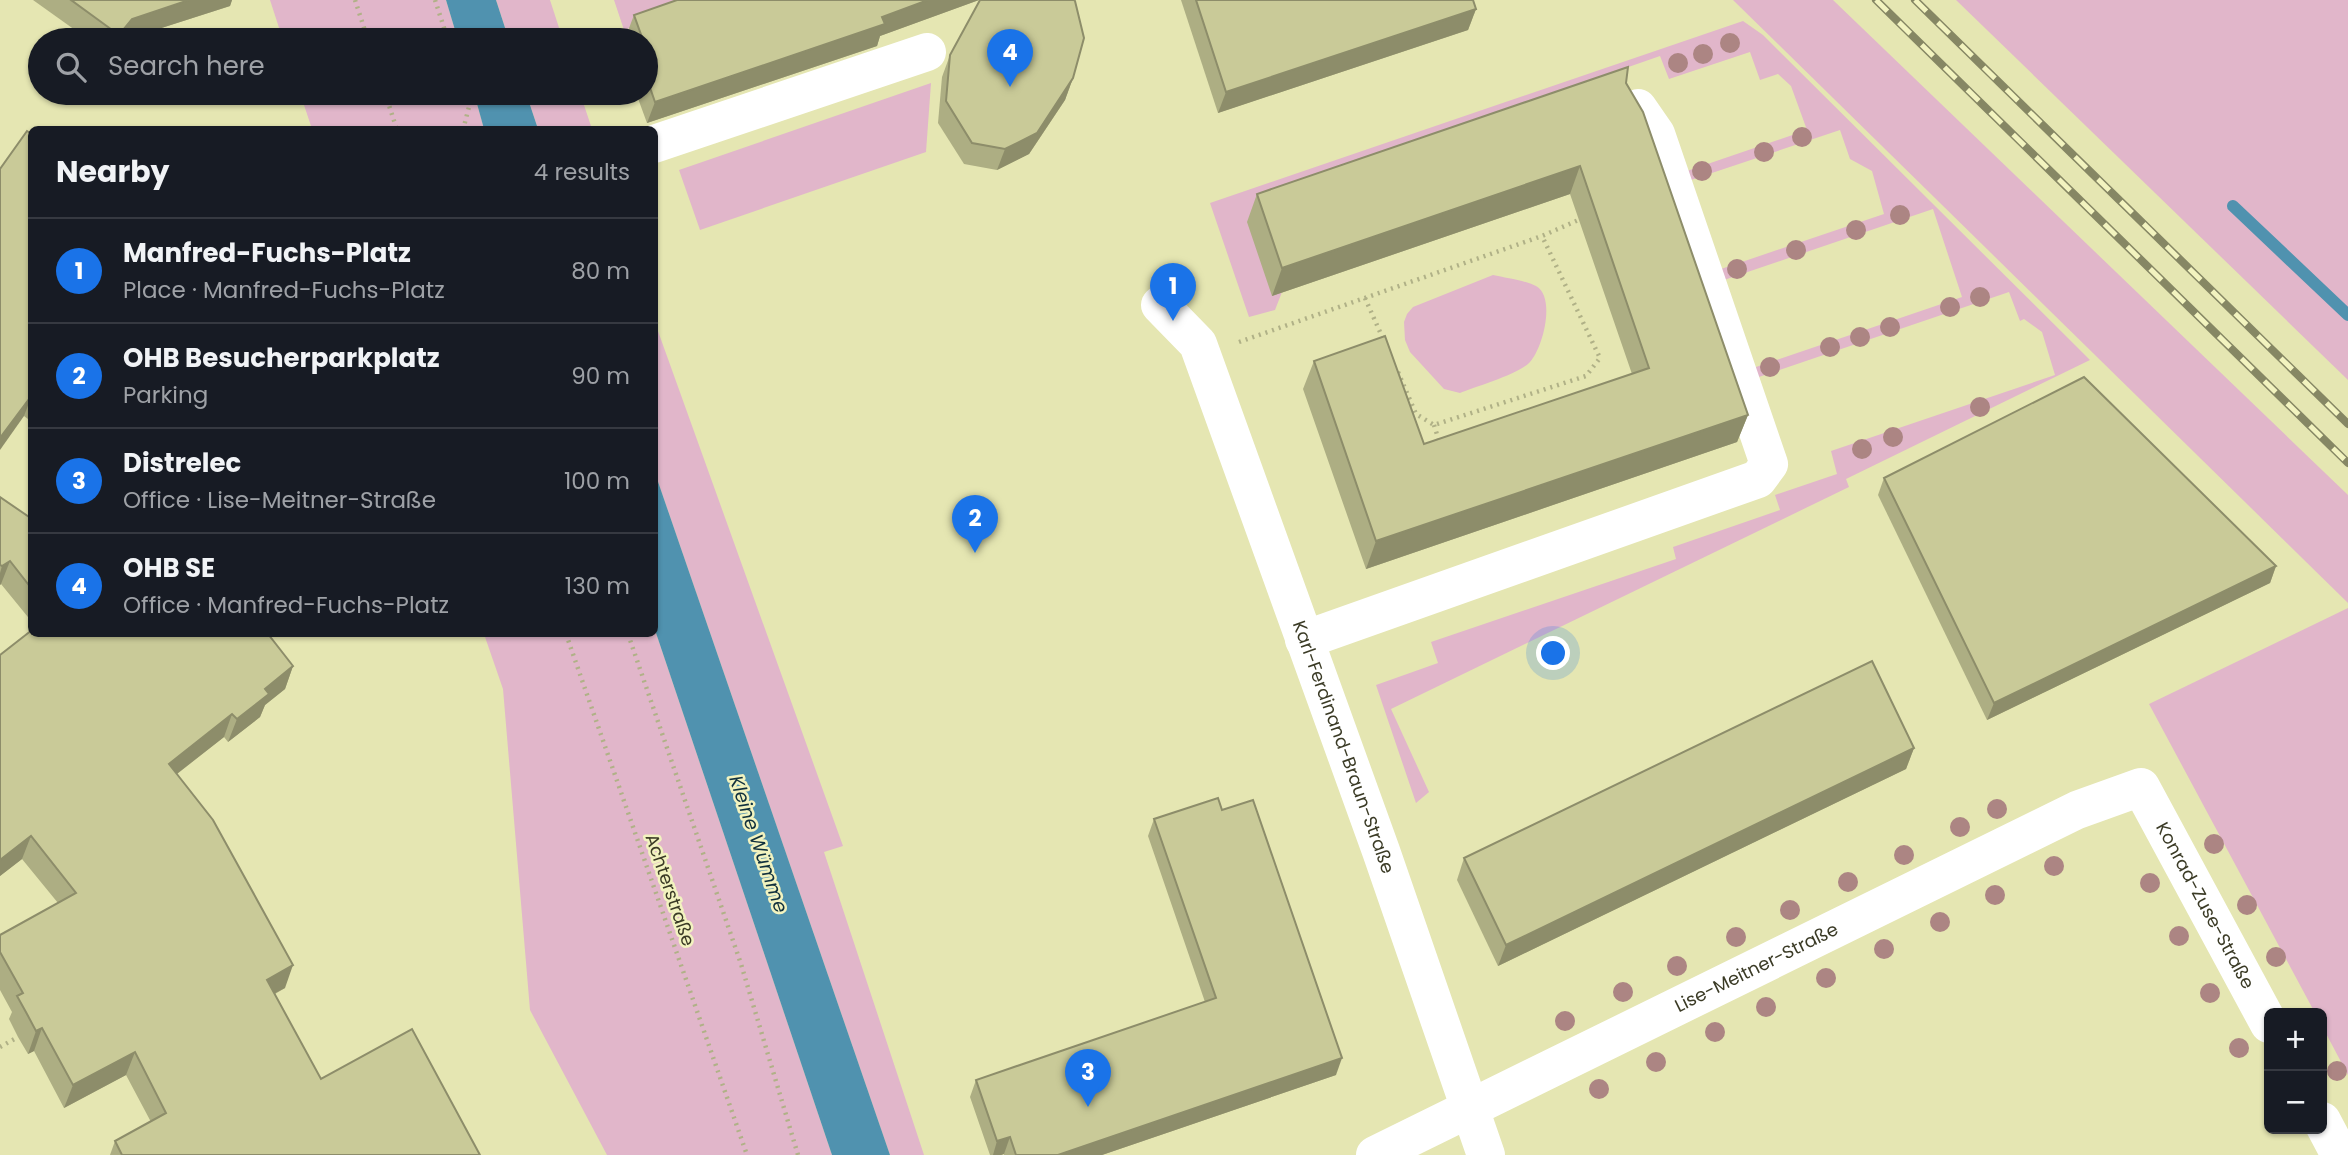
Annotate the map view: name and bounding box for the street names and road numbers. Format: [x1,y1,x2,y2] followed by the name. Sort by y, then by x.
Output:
[1287,617,1401,877] street label: Karl-Ferdinand-Braun-Straße
[2150,818,2261,993] street label: Konrad-Zuse-Straße
[640,830,701,949] street label: Achterstraße
[1670,916,1842,1018] street label: Lise-Meitner-Straße

